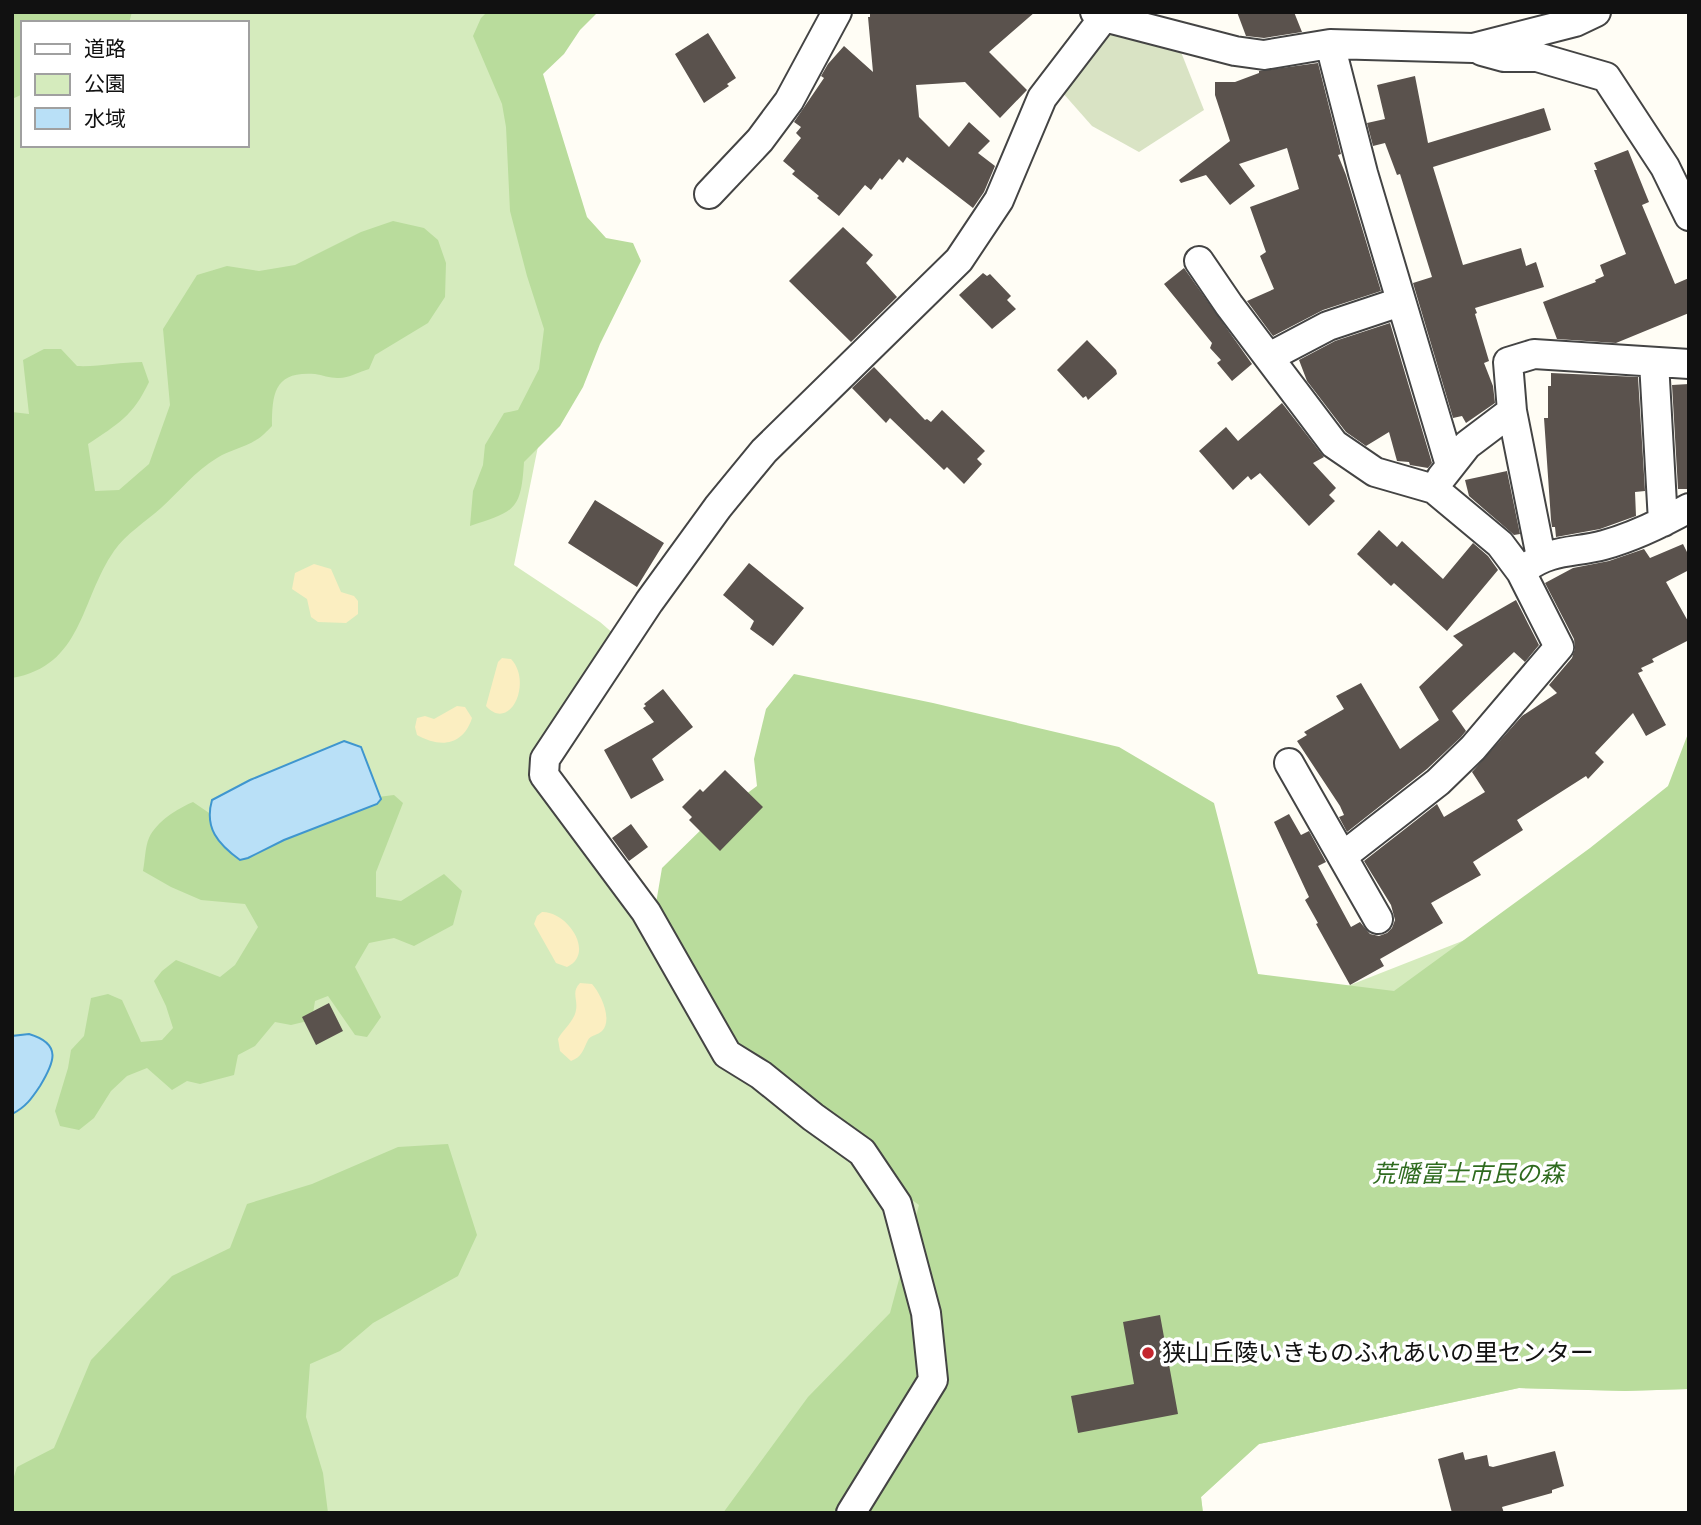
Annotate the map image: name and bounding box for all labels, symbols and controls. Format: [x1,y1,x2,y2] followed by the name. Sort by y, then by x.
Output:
[21,21,248,147] legend
[84,34,126,62] text: 道路
[84,69,126,97] text: 公園
[84,104,126,132] text: 水域
[1372,1156,1566,1189] park label: 荒幡富士市民の森
[1162,1335,1594,1368] place label: 狭山丘陵いきものふれあいの里センター
[1140,1345,1156,1361] marker: 狭山丘陵いきものふれあいの里センター

